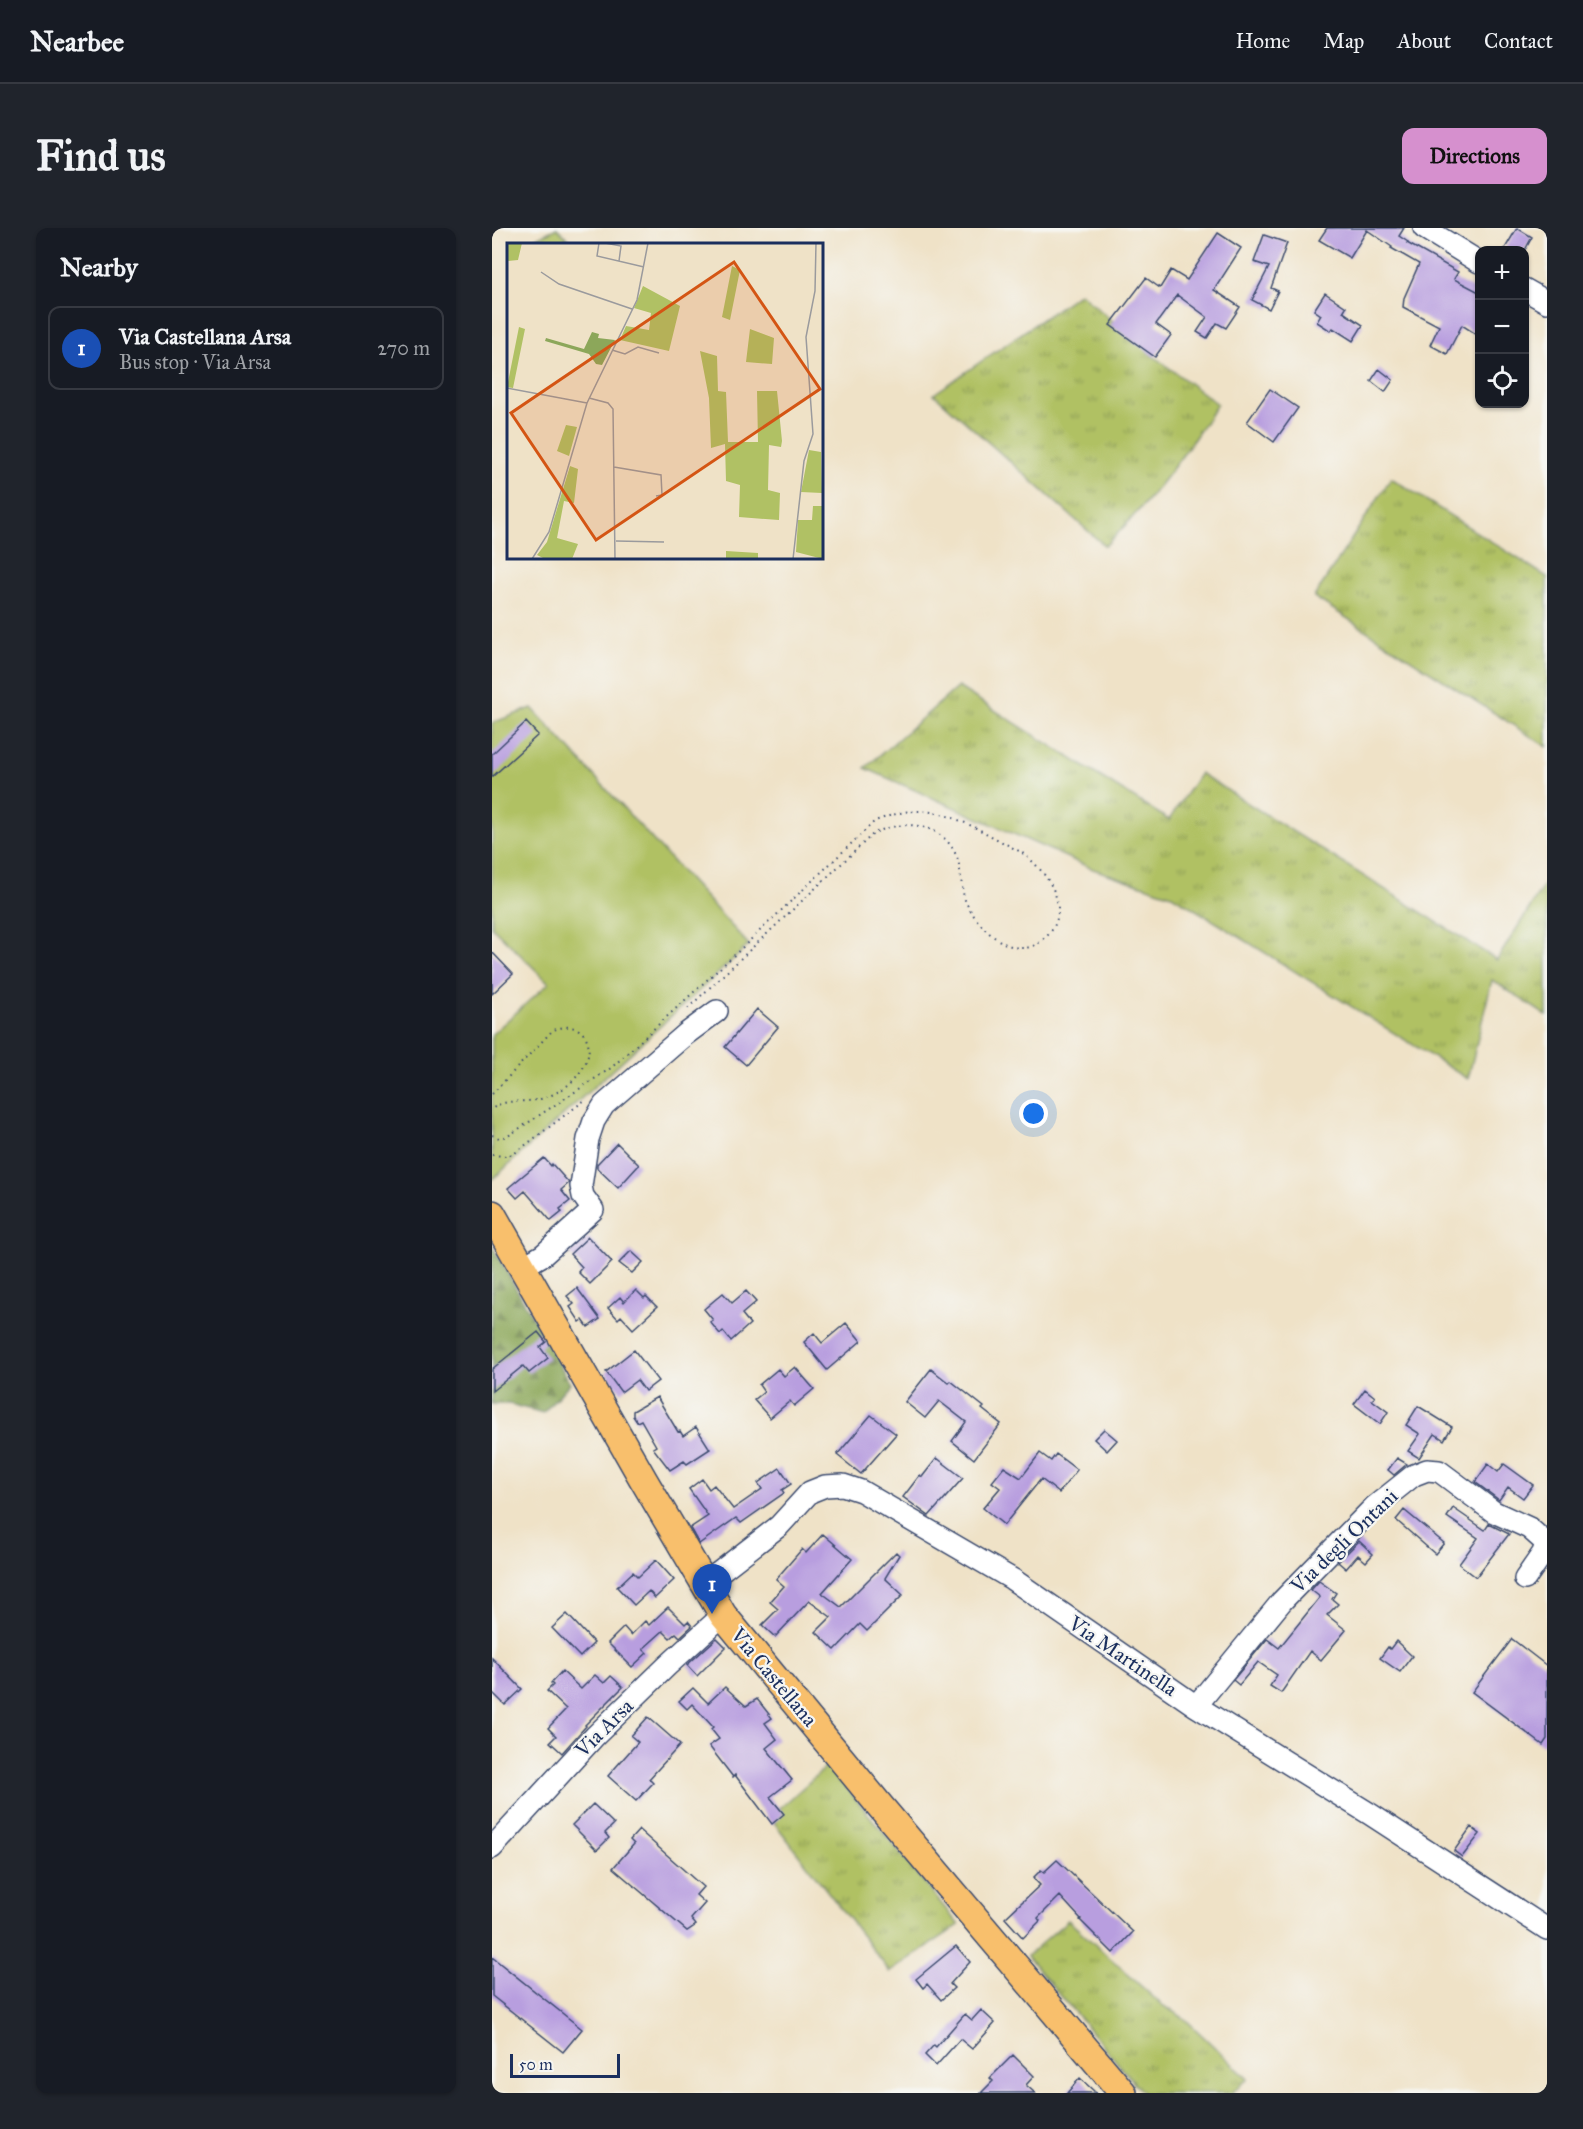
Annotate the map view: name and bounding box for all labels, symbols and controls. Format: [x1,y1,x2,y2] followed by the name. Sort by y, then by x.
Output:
[30,24,124,59] text: Nearbee
[1235,28,1290,54] text: Home
[1323,28,1364,54] text: Map
[1397,28,1451,54] text: About
[1484,28,1553,54] text: Contact
[1402,128,1547,184] button: Directions
[36,130,166,182] text: Find us
[507,243,824,560] inset map
[1475,246,1529,408] map controls
[1475,246,1529,300] button: +
[60,251,138,283] text: Nearby
[1475,300,1529,354] button: −
[119,323,291,350] text: Via Castellana Arsa
[78,336,85,360] text: 1
[377,336,430,360] text: 270 m
[119,350,271,374] text: Bus stop · Via Arsa
[1475,354,1529,408] button: locate
[1019,1099,1048,1128] your location
[1284,1483,1403,1600] street label: Via degli Ontani
[692,1564,732,1614] pin: 1
[1063,1610,1182,1702] street label: Via Martinella
[724,1621,823,1732] street label: Via Castellana
[569,1693,639,1763] street label: Via Arsa
[510,2051,620,2078] scale bar
[519,2055,553,2074] text: 50 m

